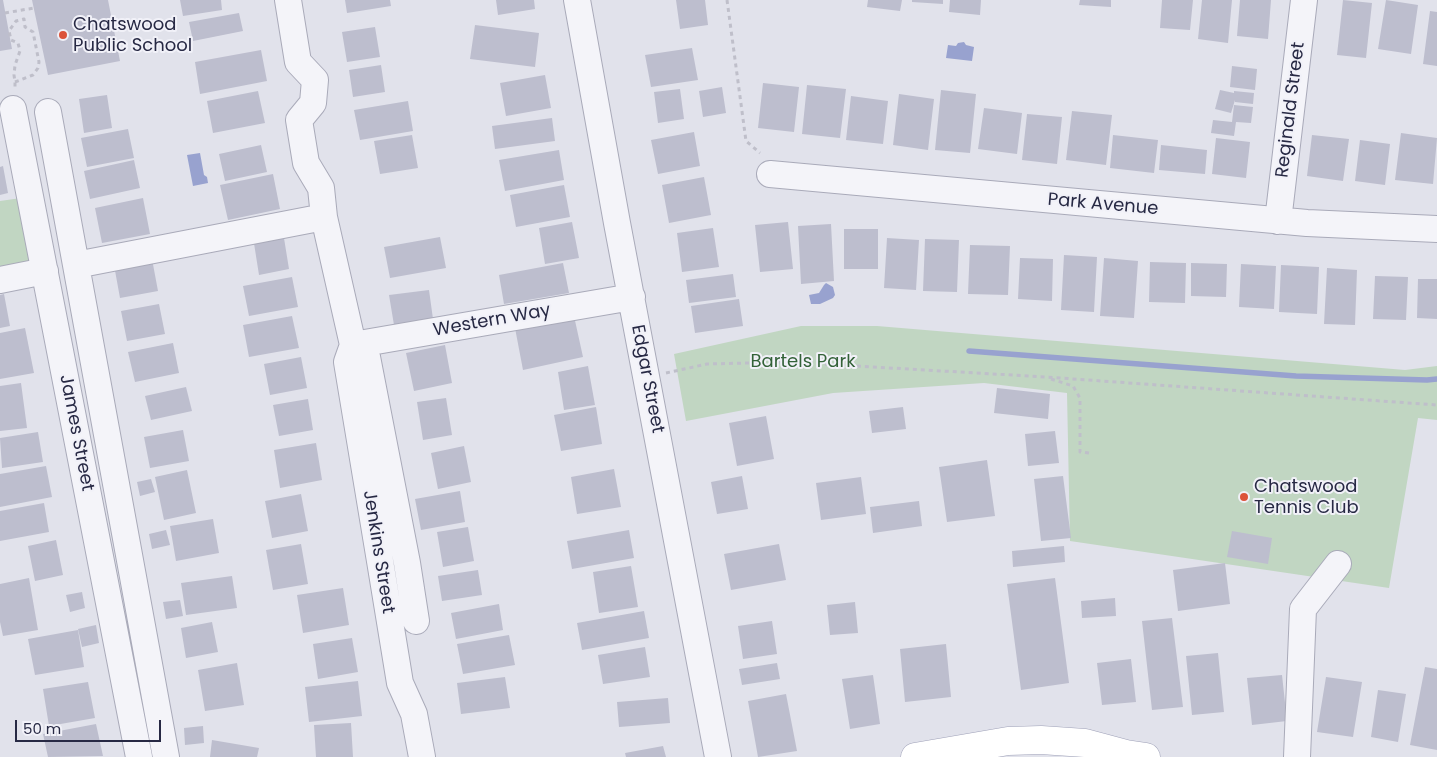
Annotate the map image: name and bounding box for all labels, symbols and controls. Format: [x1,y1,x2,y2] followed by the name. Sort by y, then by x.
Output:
[73,14,192,56] place label: Chatswood Public School
[57,29,69,41] marker: Chatswood Public School
[1272,41,1310,179] street label: Reginald Street
[1047,189,1159,221] street label: Park Avenue
[432,300,552,342] street label: Western Way
[626,323,668,435] street label: Edgar Street
[751,351,855,373] park label: Bartels Park
[54,373,98,493] street label: James Street
[1254,476,1359,518] place label: Chatswood Tennis Club
[358,489,398,615] street label: Jenkins Street
[1238,491,1250,503] marker: Chatswood Tennis Club
[18,710,164,742] scale bar
[23,718,61,739] text: 50 m

